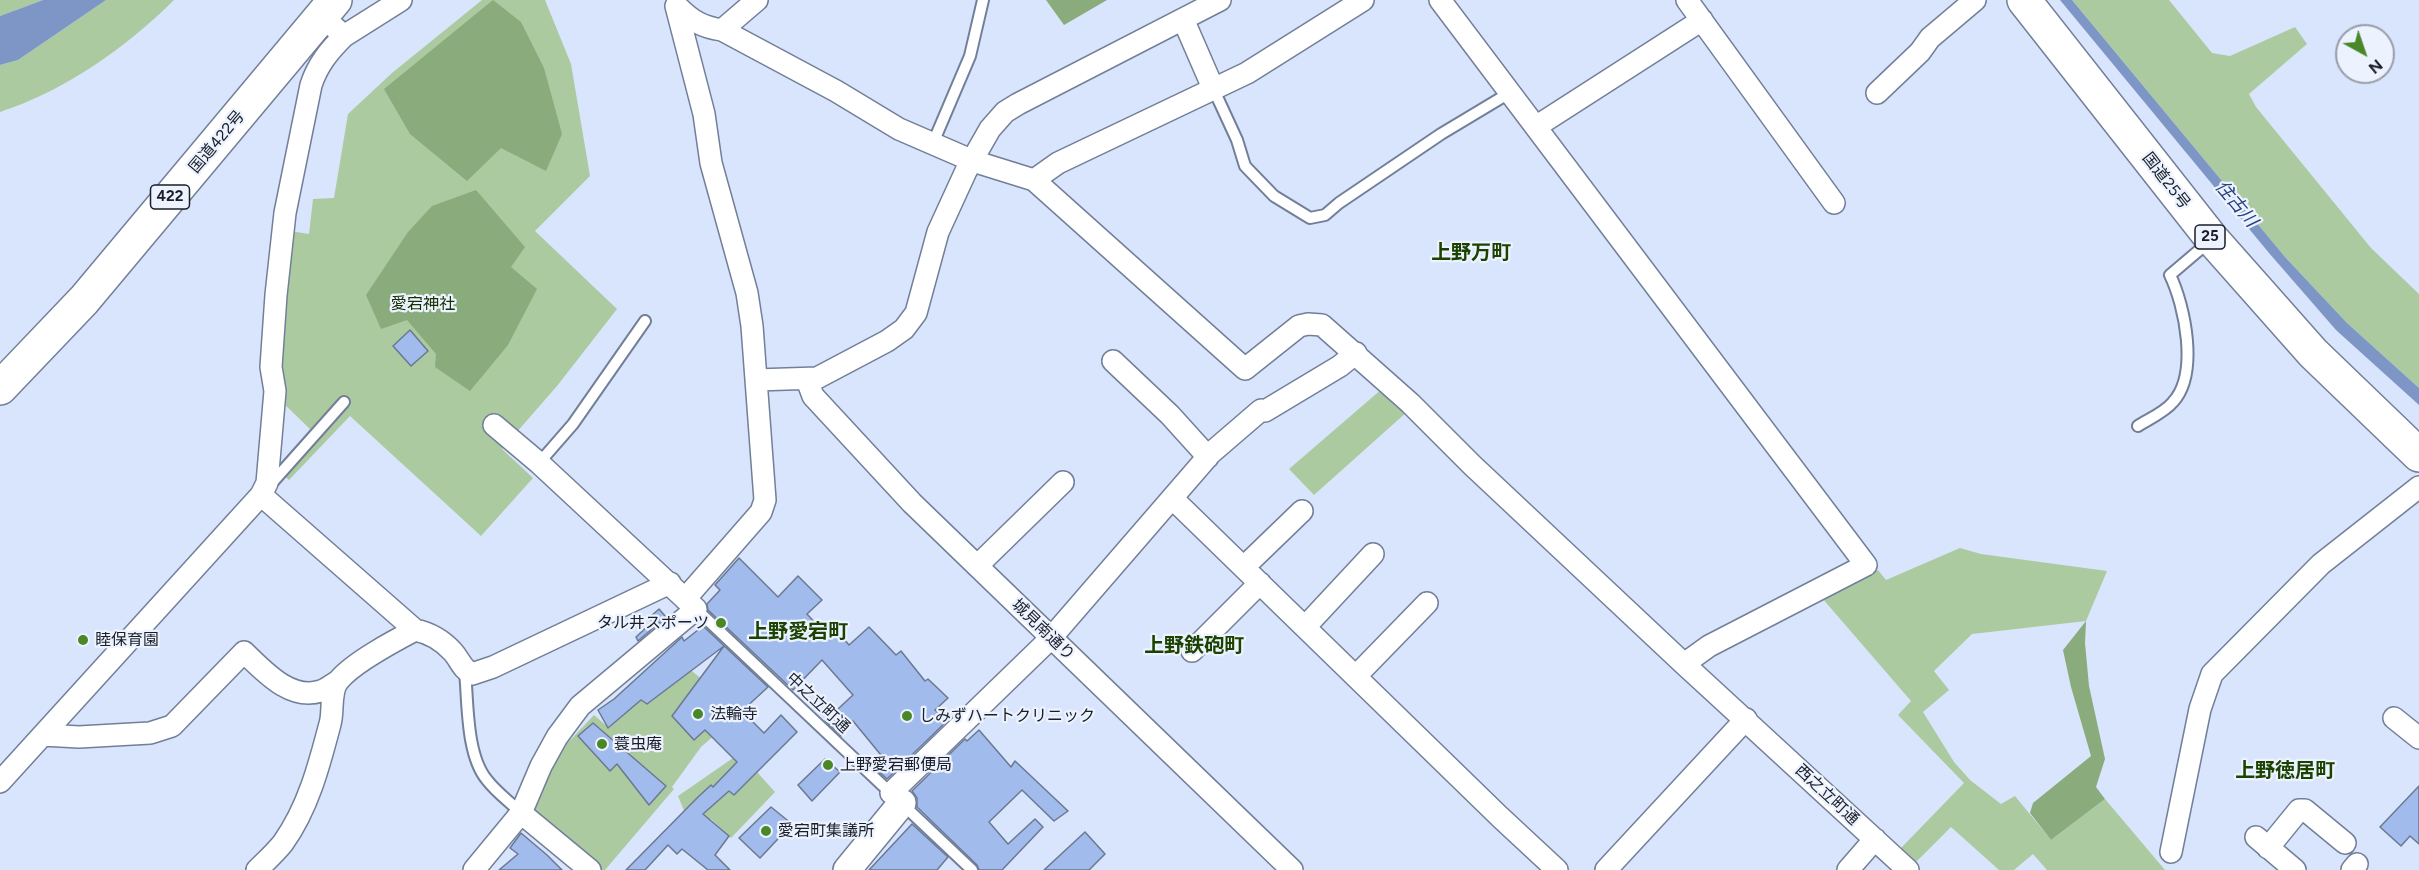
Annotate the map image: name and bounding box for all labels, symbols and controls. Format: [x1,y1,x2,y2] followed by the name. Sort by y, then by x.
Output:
[2335,24,2395,84] north arrow
[2365,55,2386,78] text: N
[185,107,249,177] street label: 国道422号
[2138,149,2194,213] street label: 国道25号
[2210,176,2262,232] water label: 住古川
[150,185,190,209] road number: 422
[2195,225,2225,249] road number: 25
[1431,241,1511,265] district label: 上野万町
[391,294,455,314] park label: 愛宕神社
[1008,595,1078,665] street label: 城見南通り
[597,613,709,633] place label: タル井スポーツ
[714,616,728,630] marker: タル井スポーツ
[748,620,848,644] district label: 上野愛宕町
[95,630,159,650] place label: 睦保育園
[76,633,90,647] marker: 睦保育園
[1144,634,1244,658] district label: 上野鉄砲町
[782,669,854,737] street label: 中之立町通
[710,704,758,724] place label: 法輪寺
[919,706,1095,726] place label: しみずハートクリニック
[691,707,705,721] marker: 法輪寺
[900,709,914,723] marker: しみずハートクリニック
[614,734,662,754] place label: 蓑虫庵
[595,737,609,751] marker: 蓑虫庵
[840,755,952,775] place label: 上野愛宕郵便局
[821,758,835,772] marker: 上野愛宕郵便局
[2235,759,2335,783] district label: 上野徳居町
[1791,761,1863,829] street label: 西之立町通
[778,821,874,841] place label: 愛宕町集議所
[759,824,773,838] marker: 愛宕町集議所

